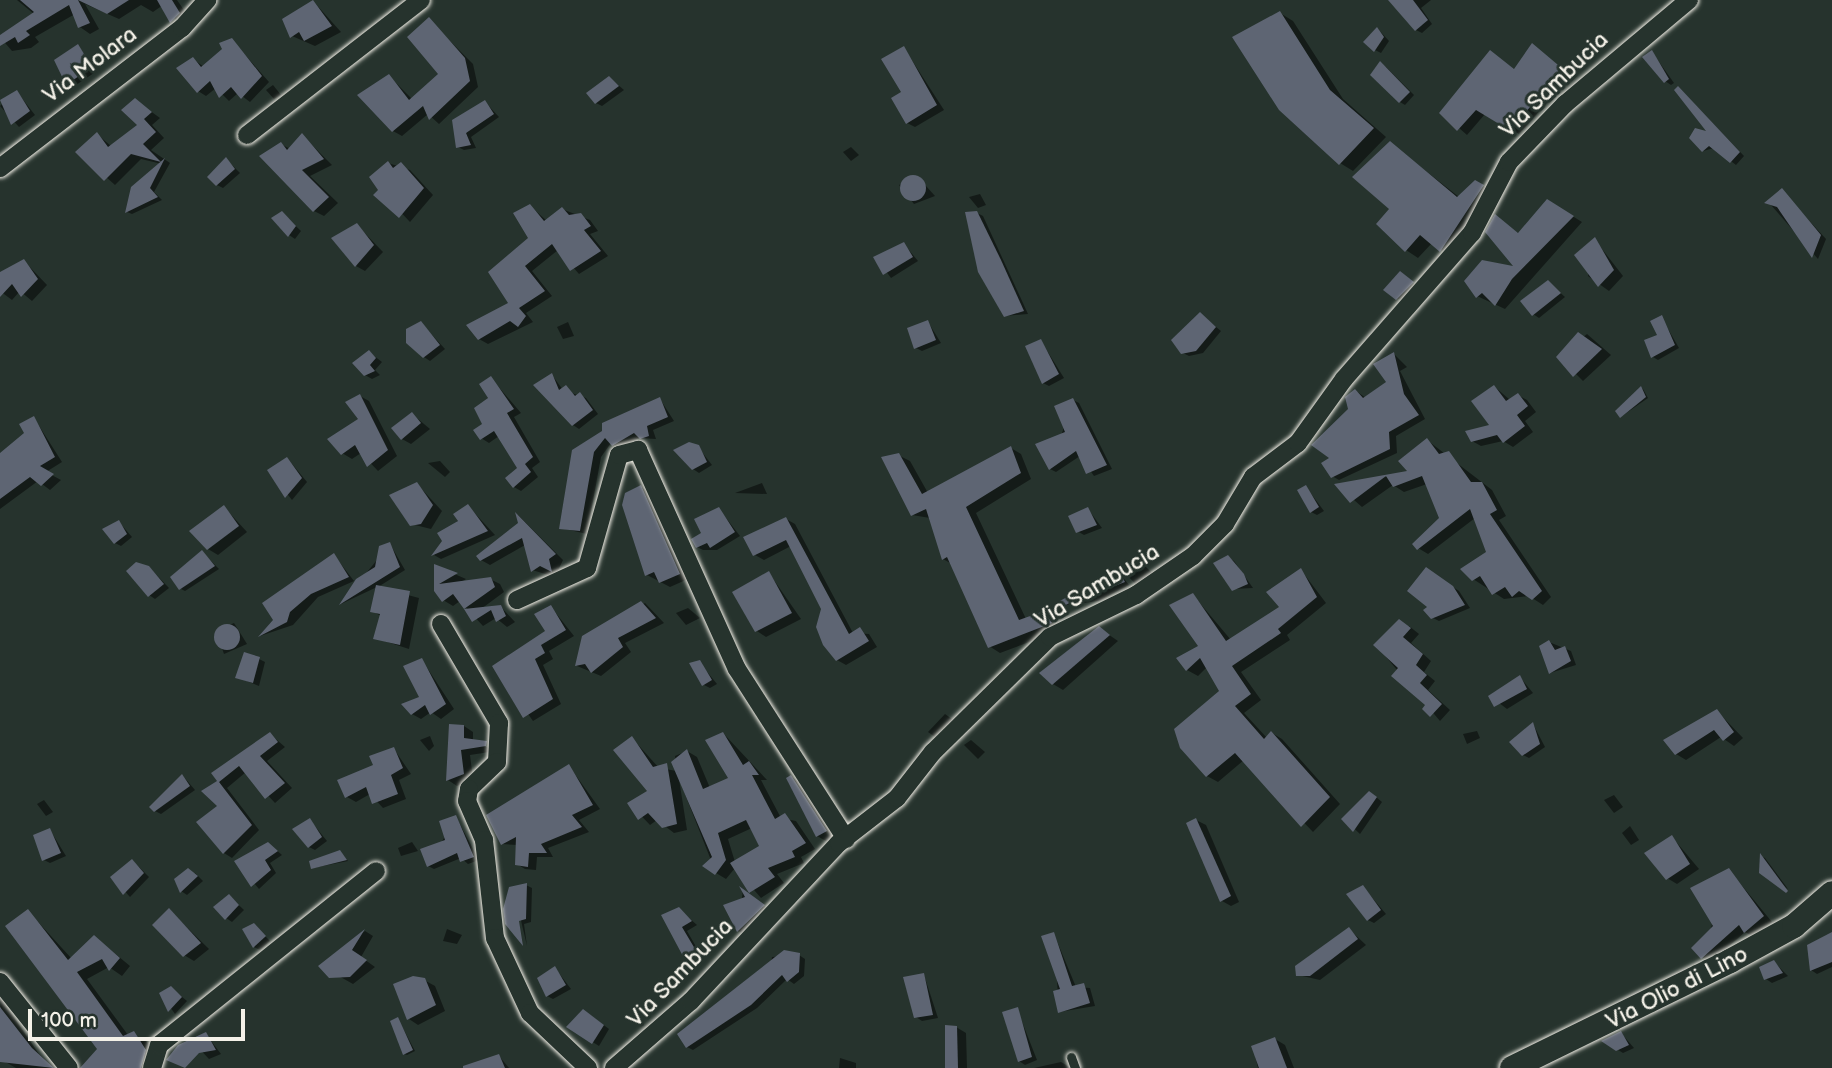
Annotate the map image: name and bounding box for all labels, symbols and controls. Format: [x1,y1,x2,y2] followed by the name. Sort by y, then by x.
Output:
[38,21,142,109] street label: Via Molara
[1494,26,1614,144] street label: Via Sambucia
[1029,538,1165,634] street label: Via Sambucia
[621,913,739,1033] street label: Via Sambucia
[1601,940,1753,1036] street label: Via Olio di Lino
[32,995,248,1038] scale bar
[41,1008,97,1033] text: 100 m

